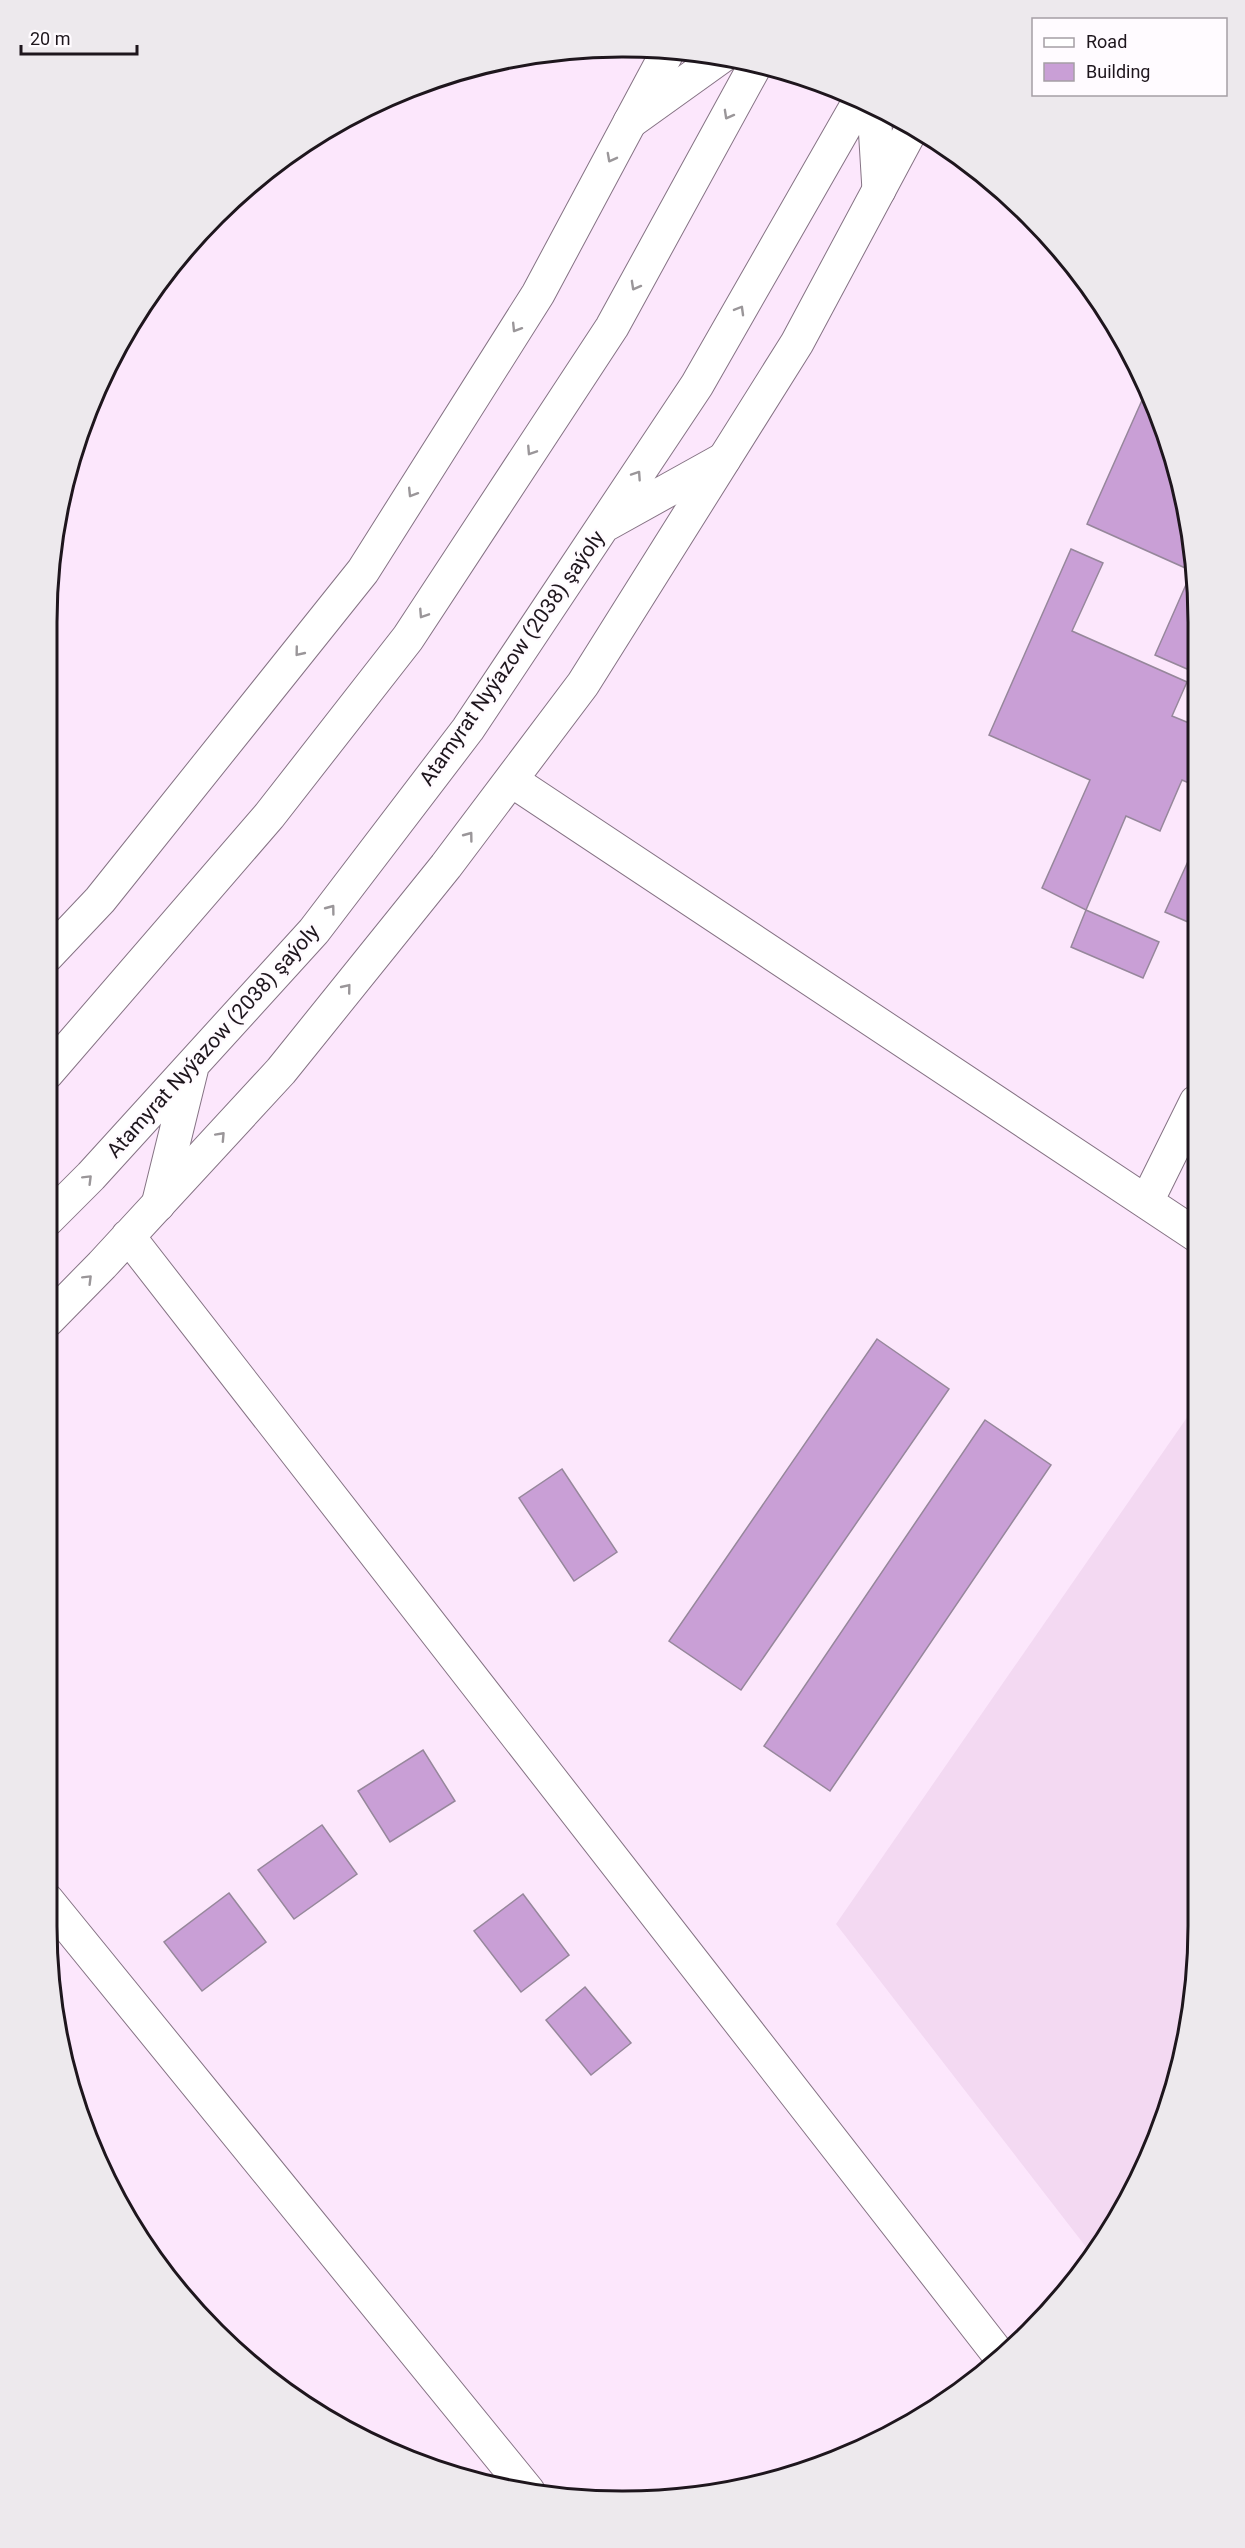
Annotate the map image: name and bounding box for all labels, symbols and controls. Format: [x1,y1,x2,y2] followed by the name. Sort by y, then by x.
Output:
[21,18,136,56] scale bar
[1032,18,1227,96] legend
[30,28,70,49] text: 20 m
[1086,31,1127,52] text: Road
[1086,61,1150,82] text: Building
[724,109,735,120] one-way arrow
[607,152,618,162] one-way arrow
[631,280,642,291] one-way arrow
[733,306,744,316] one-way arrow
[512,321,523,332] one-way arrow
[527,445,538,456] one-way arrow
[629,471,640,482] one-way arrow
[408,486,419,497] one-way arrow
[415,526,609,790] street label: Atamyrat Nyýazow (2038) şaýoly
[419,608,431,618] one-way arrow
[295,645,306,656] one-way arrow
[461,831,472,842] one-way arrow
[323,904,334,915] one-way arrow
[102,919,324,1163] street label: Atamyrat Nyýazow (2038) şaýoly
[340,984,351,995] one-way arrow
[214,1133,225,1143] one-way arrow
[81,1175,92,1185] one-way arrow
[81,1276,92,1286] one-way arrow

